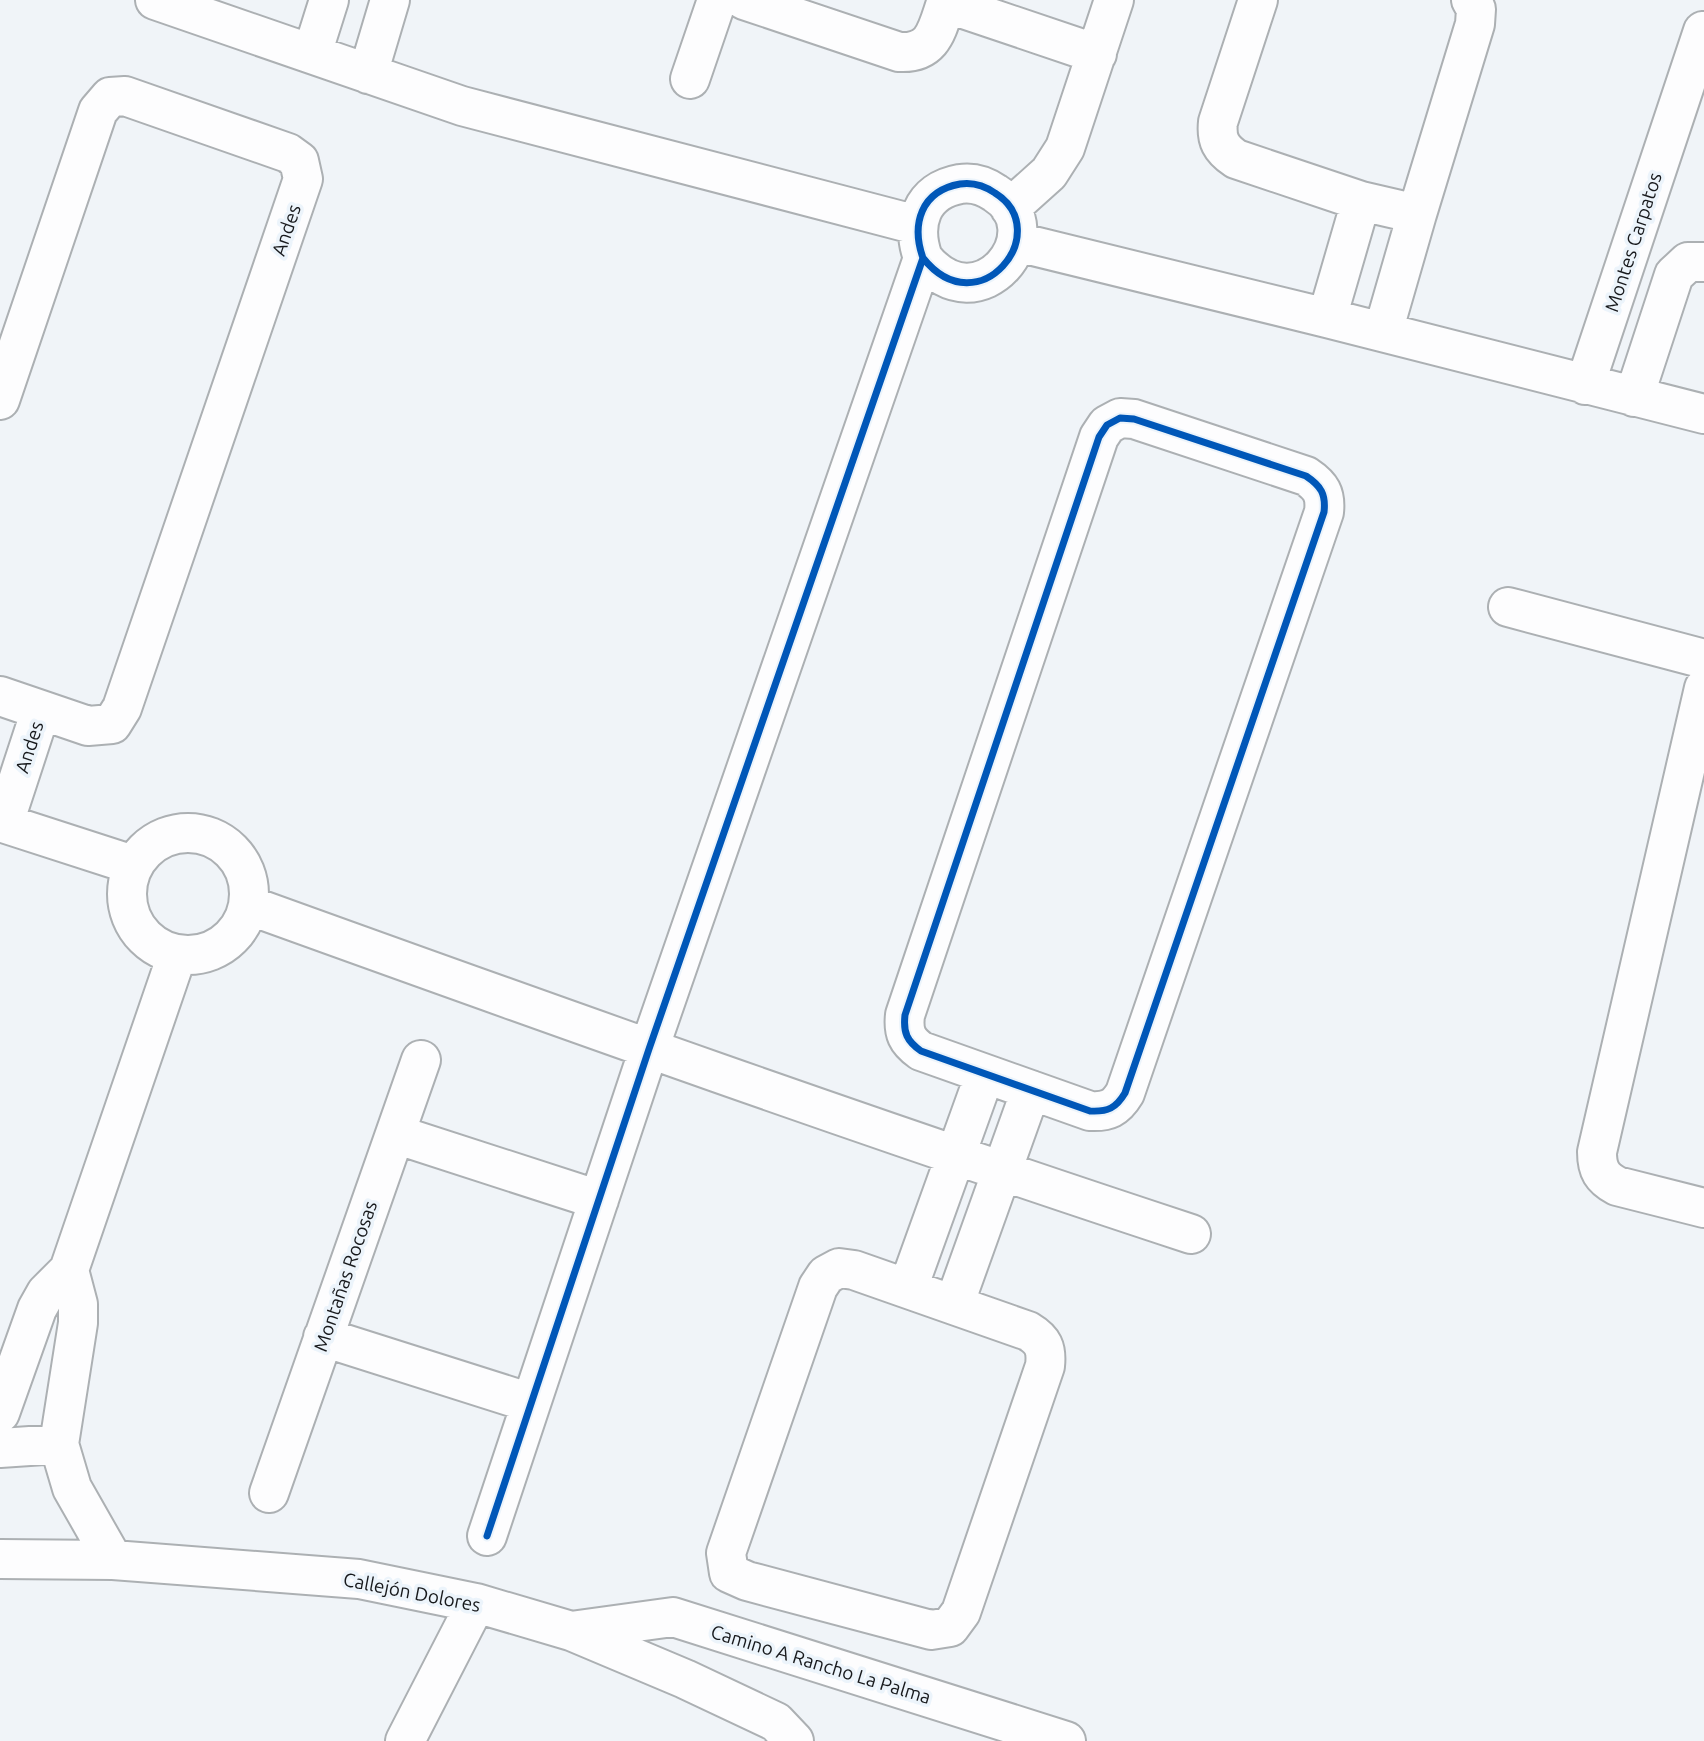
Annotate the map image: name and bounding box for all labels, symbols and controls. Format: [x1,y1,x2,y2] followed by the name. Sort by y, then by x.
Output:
[1600,170,1666,314] street label: Montes Carpatos
[267,201,305,259] street label: Andes
[10,718,48,776] street label: Andes
[309,1198,381,1354] street label: Montañas Rocosas
[342,1568,482,1616] street label: Callejón Dolores
[708,1620,934,1708] street label: Camino A Rancho La Palma

